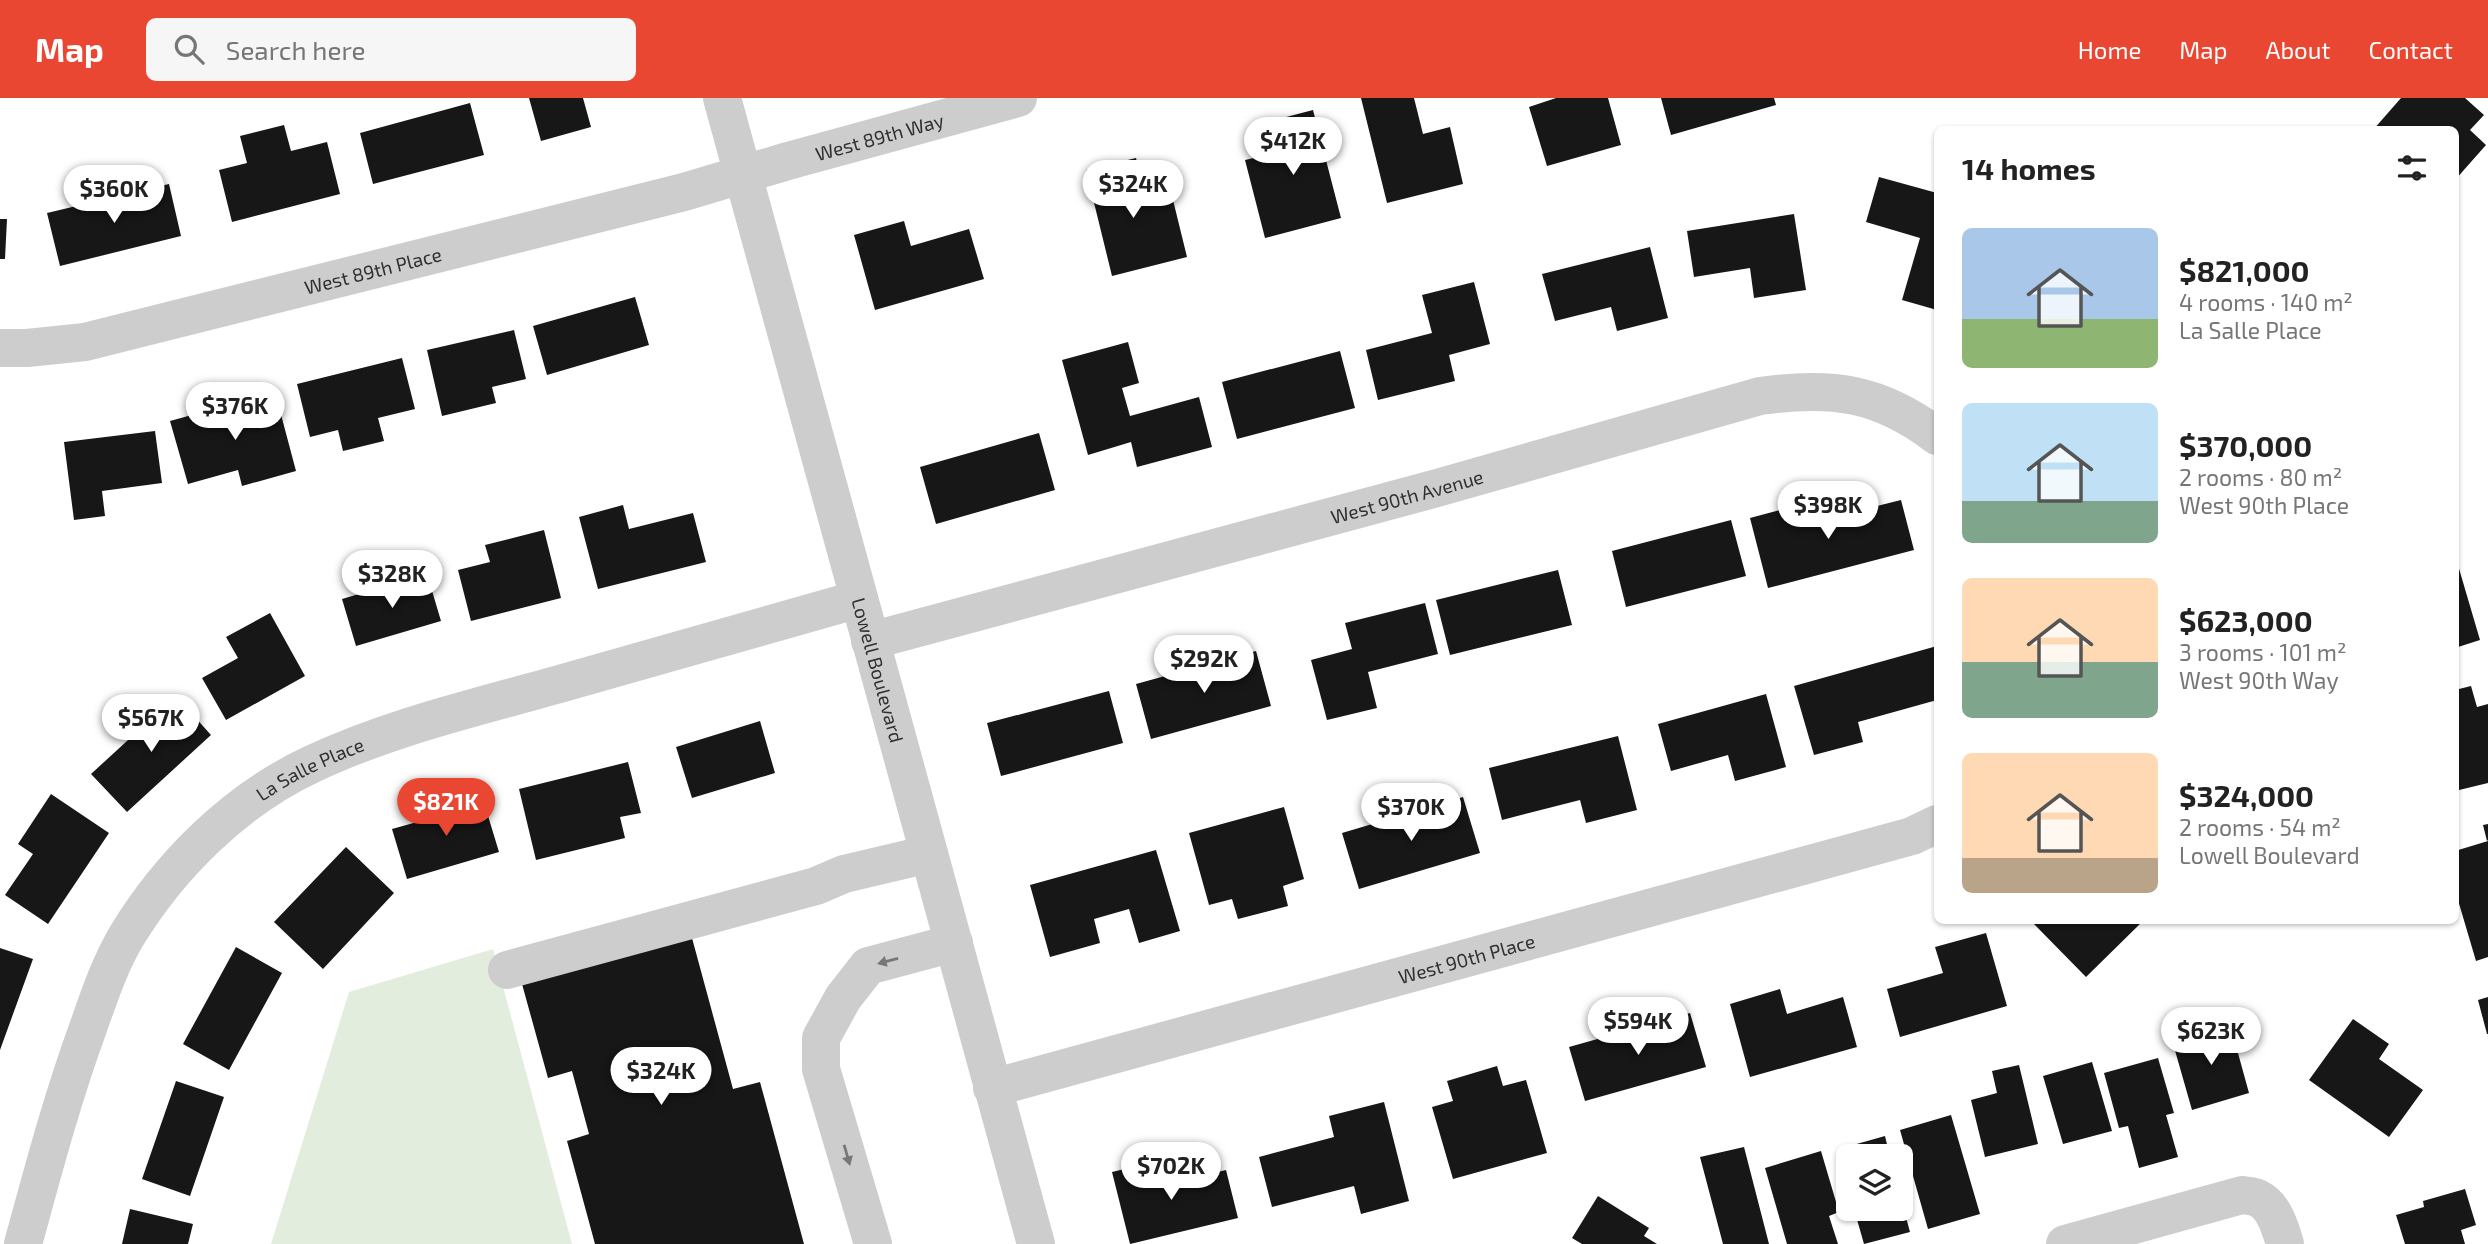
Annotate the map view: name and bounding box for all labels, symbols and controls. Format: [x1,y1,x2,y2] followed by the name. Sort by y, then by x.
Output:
[146,18,636,81] search box
[35,29,104,69] text: Map
[170,30,208,68] icon: search
[226,34,365,65] text: Search here
[2078,35,2141,64] text: Home
[2179,35,2227,64] text: Map
[2265,35,2331,64] text: About
[2369,35,2453,64] text: Contact
[813,107,946,165] street label: West 89th Way
[1244,118,1342,177] pin: $412K
[1260,126,1326,154] text: $412K
[2393,149,2431,187] icon: filters
[1962,150,2096,186] text: 14 homes
[1084,160,1182,220] pin: $324K
[65,166,163,225] pin: $360K
[1099,169,1167,197] text: $324K
[79,174,149,202] text: $360K
[302,242,444,298] street label: West 89th Place
[2179,252,2310,288] text: $821,000
[2018,256,2102,340] icon: home
[2179,288,2353,316] text: 4 rooms · 140 m²
[2179,316,2322,344] text: La Salle Place
[186,382,284,442] pin: $376K
[202,391,268,419] text: $376K
[2179,427,2312,463] text: $370,000
[2018,431,2102,515] icon: home
[2179,463,2342,491] text: 2 rooms · 80 m²
[1328,464,1486,528] street label: West 90th Avenue
[1779,482,1877,541] pin: $398K
[1794,490,1862,518] text: $398K
[2179,491,2349,519] text: West 90th Place
[343,550,441,610] pin: $328K
[358,559,426,587] text: $328K
[848,595,910,745] street label: Lowell Boulevard
[2179,602,2313,638] text: $623,000
[2018,606,2102,690] icon: home
[1155,636,1253,695] pin: $292K
[2179,638,2346,666] text: 3 rooms · 101 m²
[1170,644,1238,672] text: $292K
[2179,666,2339,694] text: West 90th Way
[102,694,200,754] pin: $567K
[118,703,184,731] text: $567K
[251,732,367,805] street label: La Salle Place
[2179,777,2314,813] text: $324,000
[397,778,495,838] pin: $821K
[2018,781,2102,865] icon: home
[1362,784,1460,843] pin: $370K
[413,787,479,815] text: $821K
[1377,792,1445,820] text: $370K
[2179,813,2341,841] text: 2 rooms · 54 m²
[2179,841,2360,869] text: Lowell Boulevard
[1396,928,1537,988] street label: West 90th Place
[877,956,899,967] one-way arrow
[1589,998,1687,1057] pin: $594K
[1604,1006,1672,1034] text: $594K
[2162,1007,2260,1067] pin: $623K
[2177,1016,2245,1044] text: $623K
[612,1048,710,1107] pin: $324K
[627,1056,695,1084] text: $324K
[1122,1142,1220,1202] pin: $702K
[1836,1144,1913,1221] map controls
[1836,1144,1913,1221] button: layers
[842,1145,852,1166] one-way arrow
[1137,1151,1205,1179] text: $702K

